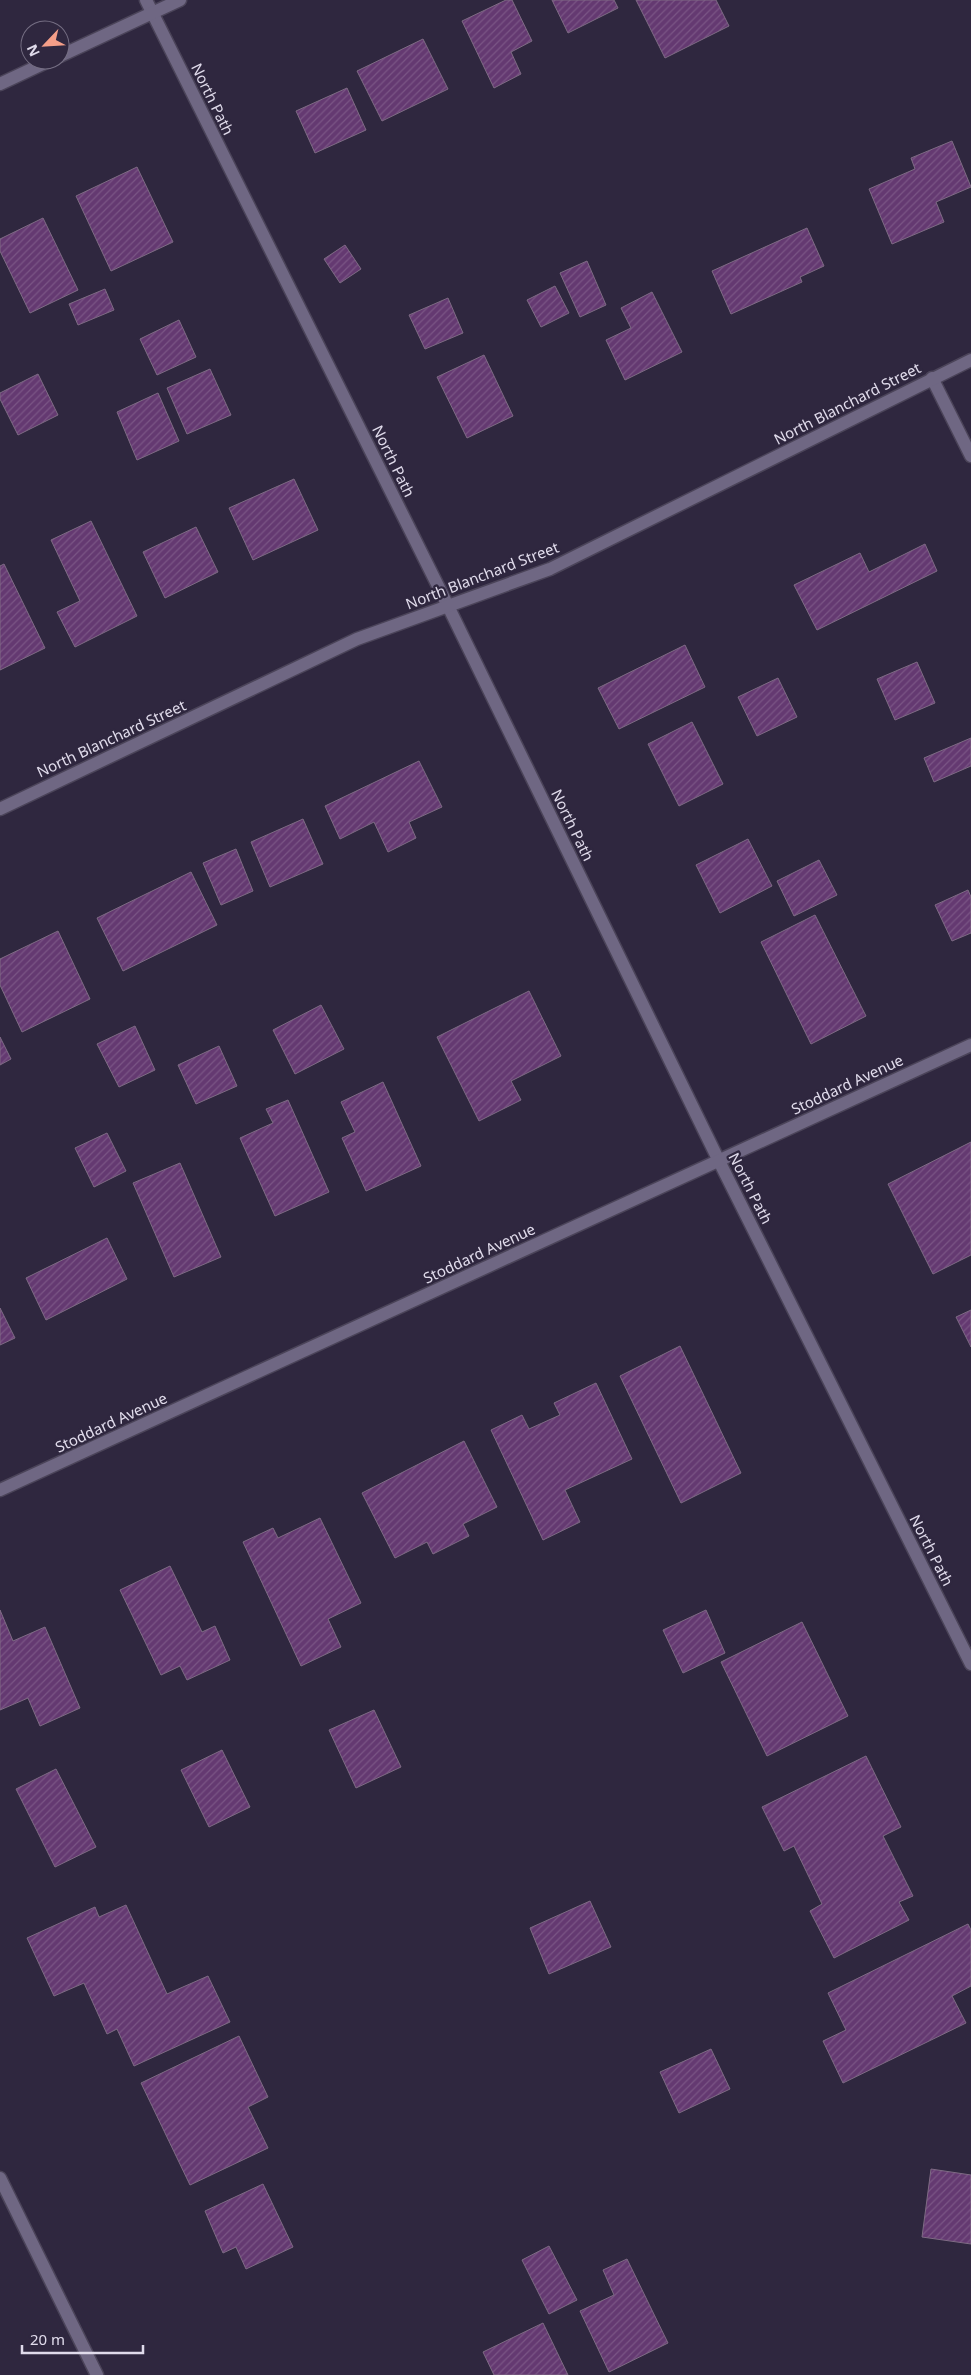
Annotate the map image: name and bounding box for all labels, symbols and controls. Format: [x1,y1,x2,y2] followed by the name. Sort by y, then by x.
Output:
[20,20,70,70] north arrow
[22,42,44,60] text: N
[187,60,239,138] street label: North Path
[770,357,924,449] street label: North Blanchard Street
[368,422,420,500] street label: North Path
[403,536,562,613] street label: North Blanchard Street
[33,694,189,781] street label: North Blanchard Street
[547,786,599,864] street label: North Path
[788,1049,906,1119] street label: Stoddard Avenue
[725,1149,777,1227] street label: North Path
[420,1218,538,1288] street label: Stoddard Avenue
[52,1387,170,1457] street label: Stoddard Avenue
[906,1511,958,1589] street label: North Path
[22,2322,144,2354] scale bar
[30,2329,65,2349] text: 20 m

